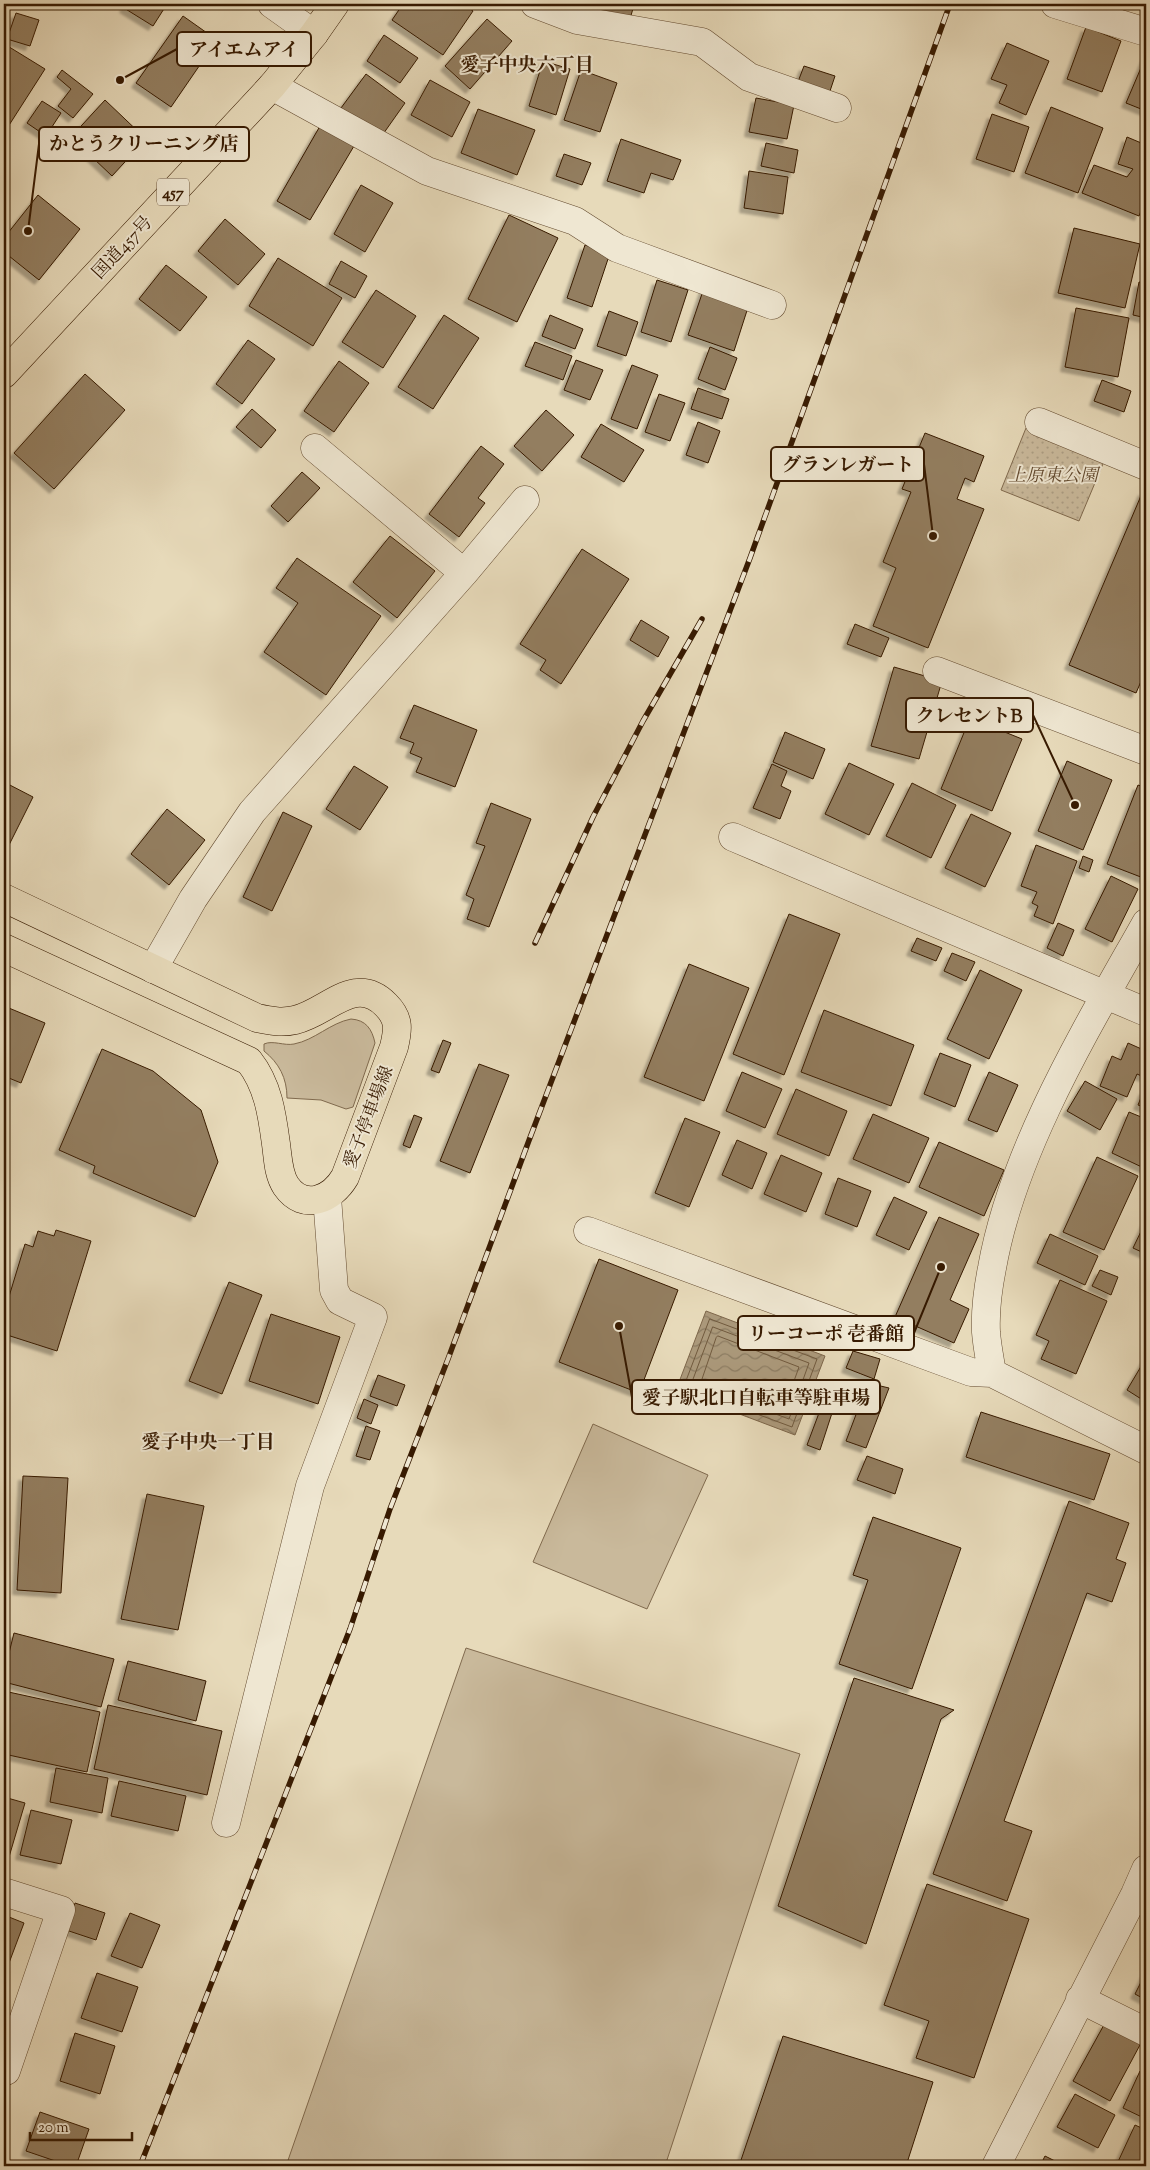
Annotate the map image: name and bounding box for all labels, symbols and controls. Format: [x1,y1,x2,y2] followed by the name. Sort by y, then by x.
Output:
[177,32,311,66] callout: アイエムアイ
[189,38,299,65] text: アイエムアイ
[460,53,594,80] district label: 愛子中央六丁目
[39,127,249,161] callout: かとうクリーニング店
[49,132,239,159] text: かとうクリーニング店
[157,178,189,206] road number: 457
[87,211,160,286] street label: 国道457号
[771,447,924,481] callout: グランレガート
[782,453,914,480] text: グランレガート
[1008,464,1101,490] park label: 上原東公園
[906,698,1033,732] callout: クレセントB
[916,704,1023,731] text: クレセントB
[338,1063,401,1173] street label: 愛子停車場線
[738,1316,914,1350] callout: リーコーポ 壱番館
[748,1322,904,1349] text: リーコーポ 壱番館
[632,1380,880,1414] callout: 愛子駅北口自転車等駐車場
[642,1386,870,1413] text: 愛子駅北口自転車等駐車場
[141,1430,275,1457] district label: 愛子中央一丁目
[30,2110,132,2142] scale bar
[38,2118,69,2139] text: 20 m

